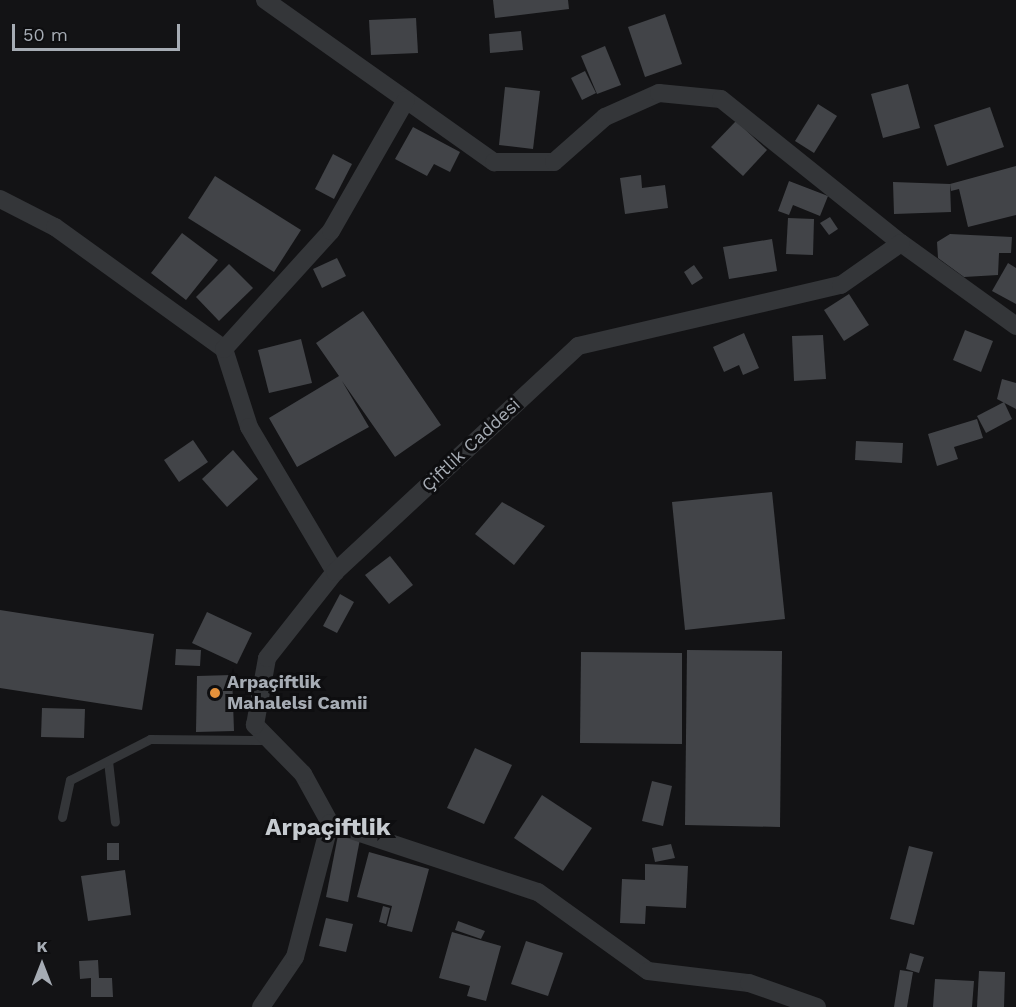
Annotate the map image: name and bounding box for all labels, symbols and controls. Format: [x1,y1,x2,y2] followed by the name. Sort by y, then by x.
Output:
[15,12,183,50] scale bar
[23,24,68,45] text: 50 m
[417,394,525,496] street label: Çiftlik Caddesi
[227,672,368,714] place label: Arpaçiftlik Mahalelsi Camii
[208,686,222,700] marker: Arpaçiftlik Mahalelsi Camii
[265,814,391,842] district label: Arpaçiftlik
[12,935,72,995] north arrow
[36,937,48,956] text: K

